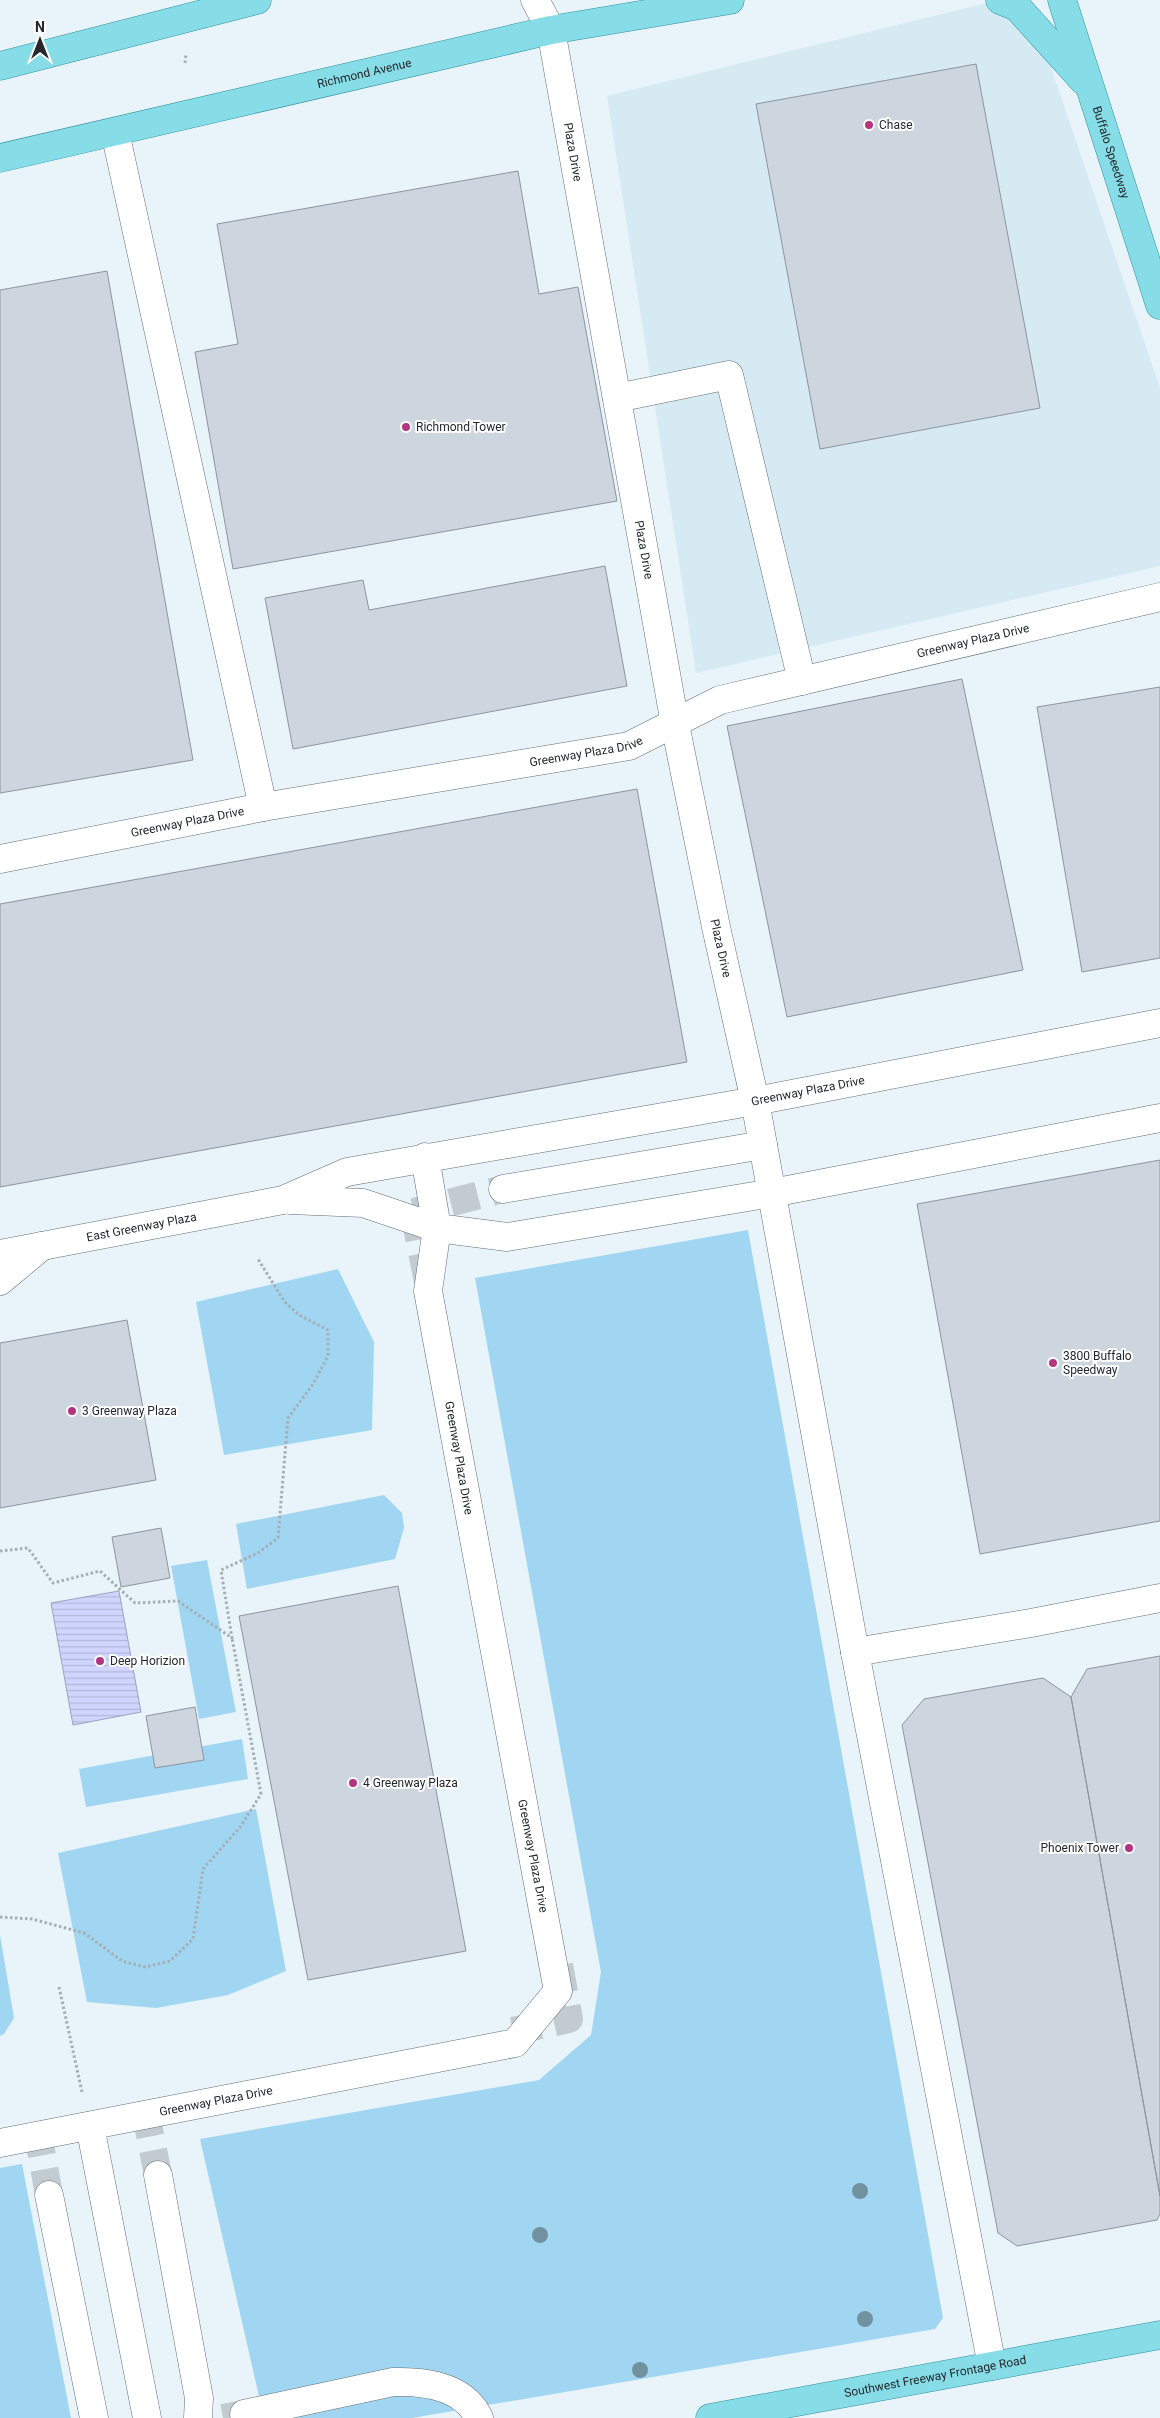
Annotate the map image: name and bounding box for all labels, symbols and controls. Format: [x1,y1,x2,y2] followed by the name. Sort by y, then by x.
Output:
[15,15,65,65] north arrow
[35,19,45,35] text: N
[316,56,413,91] street label: Richmond Avenue
[1090,104,1132,201] street label: Buffalo Speedway
[879,118,913,132] place label: Chase
[863,119,875,131] marker: Chase
[561,122,585,183] street label: Plaza Drive
[416,420,506,434] place label: Richmond Tower
[400,421,412,433] marker: Richmond Tower
[632,519,656,580] street label: Plaza Drive
[915,621,1031,661] street label: Greenway Plaza Drive
[528,733,645,769] street label: Greenway Plaza Drive
[130,804,245,840] street label: Greenway Plaza Drive
[708,918,734,979] street label: Plaza Drive
[750,1073,866,1109] street label: Greenway Plaza Drive
[85,1210,198,1244] street label: East Greenway Plaza
[1063,1349,1132,1377] place label: 3800 Buffalo Speedway
[1047,1357,1059,1369] marker: 3800 Buffalo Speedway
[442,1400,476,1516] street label: Greenway Plaza Drive
[82,1404,177,1418] place label: 3 Greenway Plaza
[66,1405,78,1417] marker: 3 Greenway Plaza
[110,1654,185,1668] place label: Deep Horizion
[94,1655,106,1667] marker: Deep Horizion
[363,1776,458,1790] place label: 4 Greenway Plaza
[347,1777,359,1789] marker: 4 Greenway Plaza
[515,1798,551,1914] street label: Greenway Plaza Drive
[1041,1841,1119,1855] place label: Phoenix Tower
[1123,1842,1135,1854] marker: Phoenix Tower
[158,2083,274,2119] street label: Greenway Plaza Drive
[843,2353,1027,2400] street label: Southwest Freeway Frontage Road

